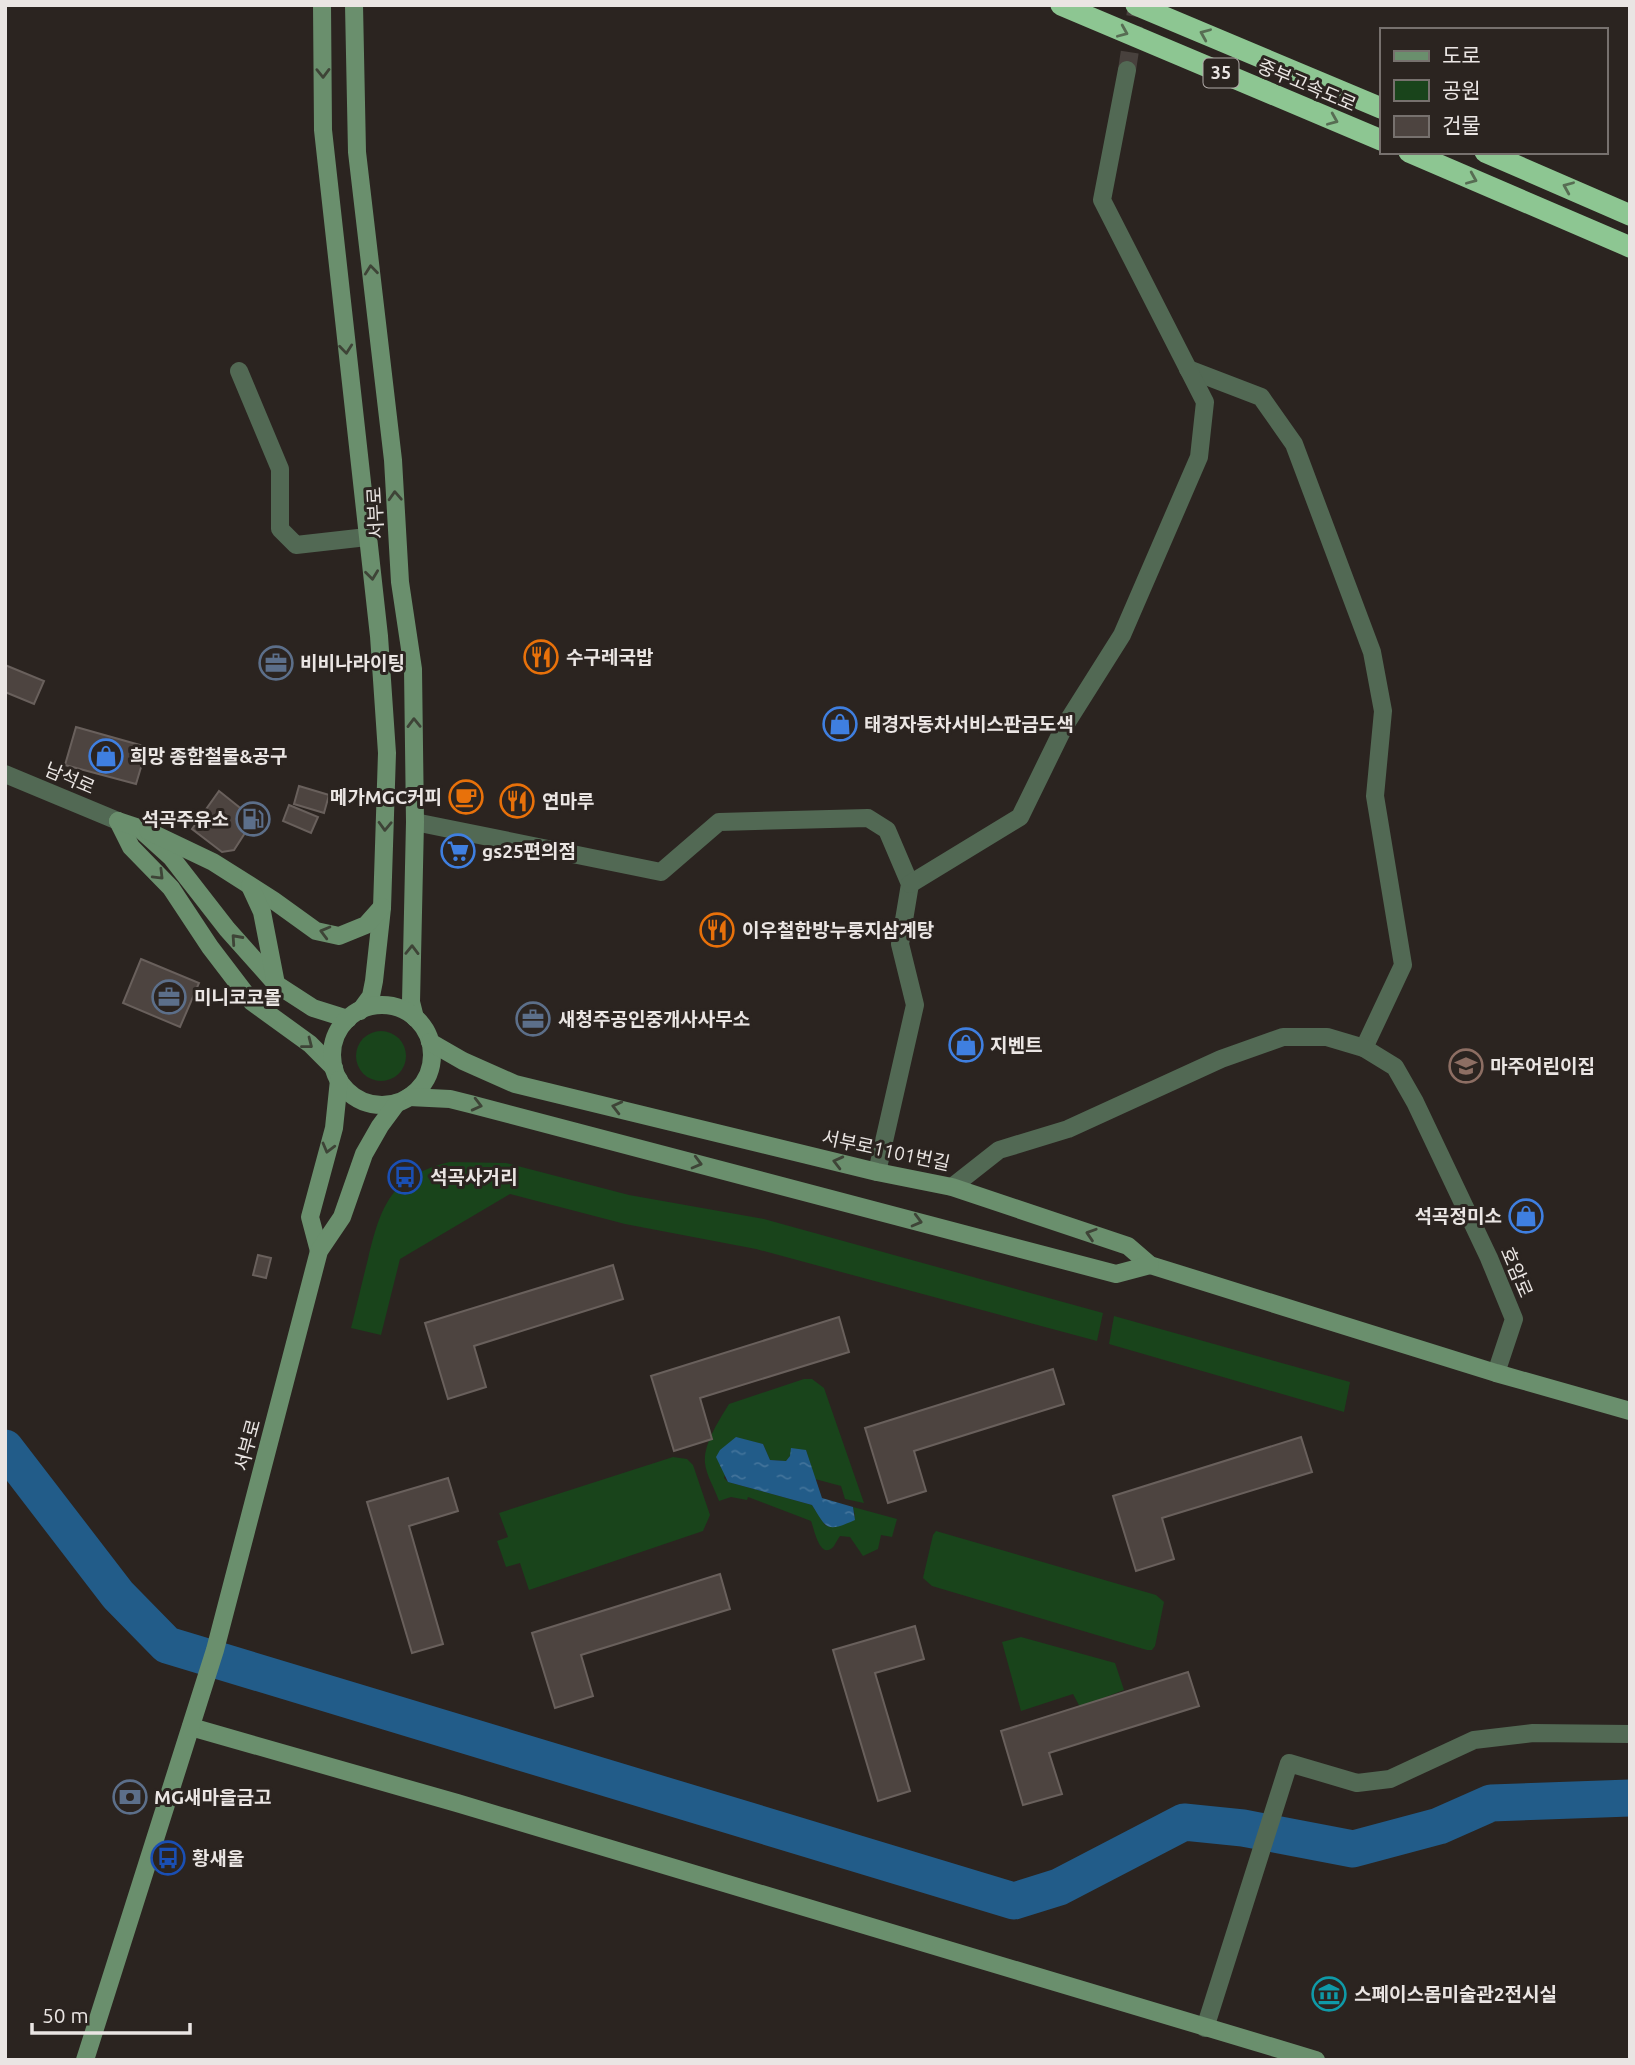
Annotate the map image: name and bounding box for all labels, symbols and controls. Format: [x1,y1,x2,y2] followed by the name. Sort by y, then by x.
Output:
[1116,24,1129,38] one-way arrow
[1380,28,1607,154] legend
[1200,29,1212,43] one-way arrow
[1442,43,1481,67] text: 도로
[1254,54,1360,116] street label: 중부고속도로
[1204,58,1238,88] road number: 35
[315,69,331,79] one-way arrow
[1442,78,1481,102] text: 공원
[1326,112,1338,126] one-way arrow
[1442,113,1481,137] text: 건물
[1465,171,1477,185] one-way arrow
[1562,181,1575,195] one-way arrow
[363,264,378,276] one-way arrow
[338,343,353,355] one-way arrow
[363,486,387,540] street label: 서부로
[388,491,403,502] one-way arrow
[364,569,379,581] one-way arrow
[522,638,560,676] restaurant icon: 수구레국밥
[257,644,295,682] office icon: 비비나라이팅
[566,646,653,668] place label: 수구레국밥
[300,652,405,674] place label: 비비나라이팅
[821,705,859,743] shop icon: 태경자동차서비스판금도색
[864,713,1074,735] place label: 태경자동차서비스판금도색
[406,717,422,728] one-way arrow
[87,737,125,775] shop icon: 희망 종합철물&공구
[130,745,288,767] place label: 희망 종합철물&공구
[42,758,98,798] street label: 남석로
[447,778,485,816] cafe icon: 메가MGC커피
[498,782,536,820] restaurant icon: 연마루
[330,786,442,808] place label: 메가MGC커피
[542,790,594,812] place label: 연마루
[234,800,272,838] fuel station icon: 석곡주유소
[142,808,229,830] place label: 석곡주유소
[377,821,392,832] one-way arrow
[439,832,477,870] supermarket icon: gs25편의점
[482,840,576,862] place label: gs25편의점
[151,867,163,879] one-way arrow
[698,911,736,949] restaurant icon: 이우철한방누룽지삼계탕
[742,919,934,941] place label: 이우철한방누룽지삼계탕
[319,926,331,940] one-way arrow
[231,934,244,947] one-way arrow
[404,944,420,955] one-way arrow
[150,978,188,1016] office icon: 미니코코몰
[194,986,281,1008] place label: 미니코코몰
[514,1000,552,1038] office icon: 새청주공인중개사사무소
[558,1008,750,1030] place label: 새청주공인중개사사무소
[947,1026,985,1064] shop icon: 지벤트
[990,1034,1042,1056] place label: 지벤트
[300,1035,312,1048] one-way arrow
[1447,1047,1485,1085] school or university icon: 마주어린이집
[1490,1055,1595,1077] place label: 마주어린이집
[471,1097,483,1111] one-way arrow
[611,1101,623,1115] one-way arrow
[820,1126,952,1174] street label: 서부로1101번길
[322,1142,337,1154] one-way arrow
[691,1155,703,1169] one-way arrow
[832,1156,844,1170] one-way arrow
[386,1158,424,1196] bus stop icon: 석곡사거리
[430,1166,517,1188] place label: 석곡사거리
[1507,1197,1545,1235] shop icon: 석곡정미소
[1415,1205,1502,1227] place label: 석곡정미소
[911,1213,923,1228] one-way arrow
[1086,1227,1098,1242] one-way arrow
[1497,1244,1537,1300] street label: 호암로
[230,1417,264,1473] street label: 서부로
[111,1778,149,1816] bank icon: MG새마을금고
[154,1786,271,1808] place label: MG새마을금고
[149,1839,187,1877] bus stop icon: 황새울
[192,1847,244,1869] place label: 황새울
[1310,1975,1348,2013] museum icon: 스페이스몸미술관2전시실
[1354,1983,1557,2005] place label: 스페이스몸미술관2전시실
[32,1992,189,2036] scale bar
[42,2003,89,2027] text: 50 m

